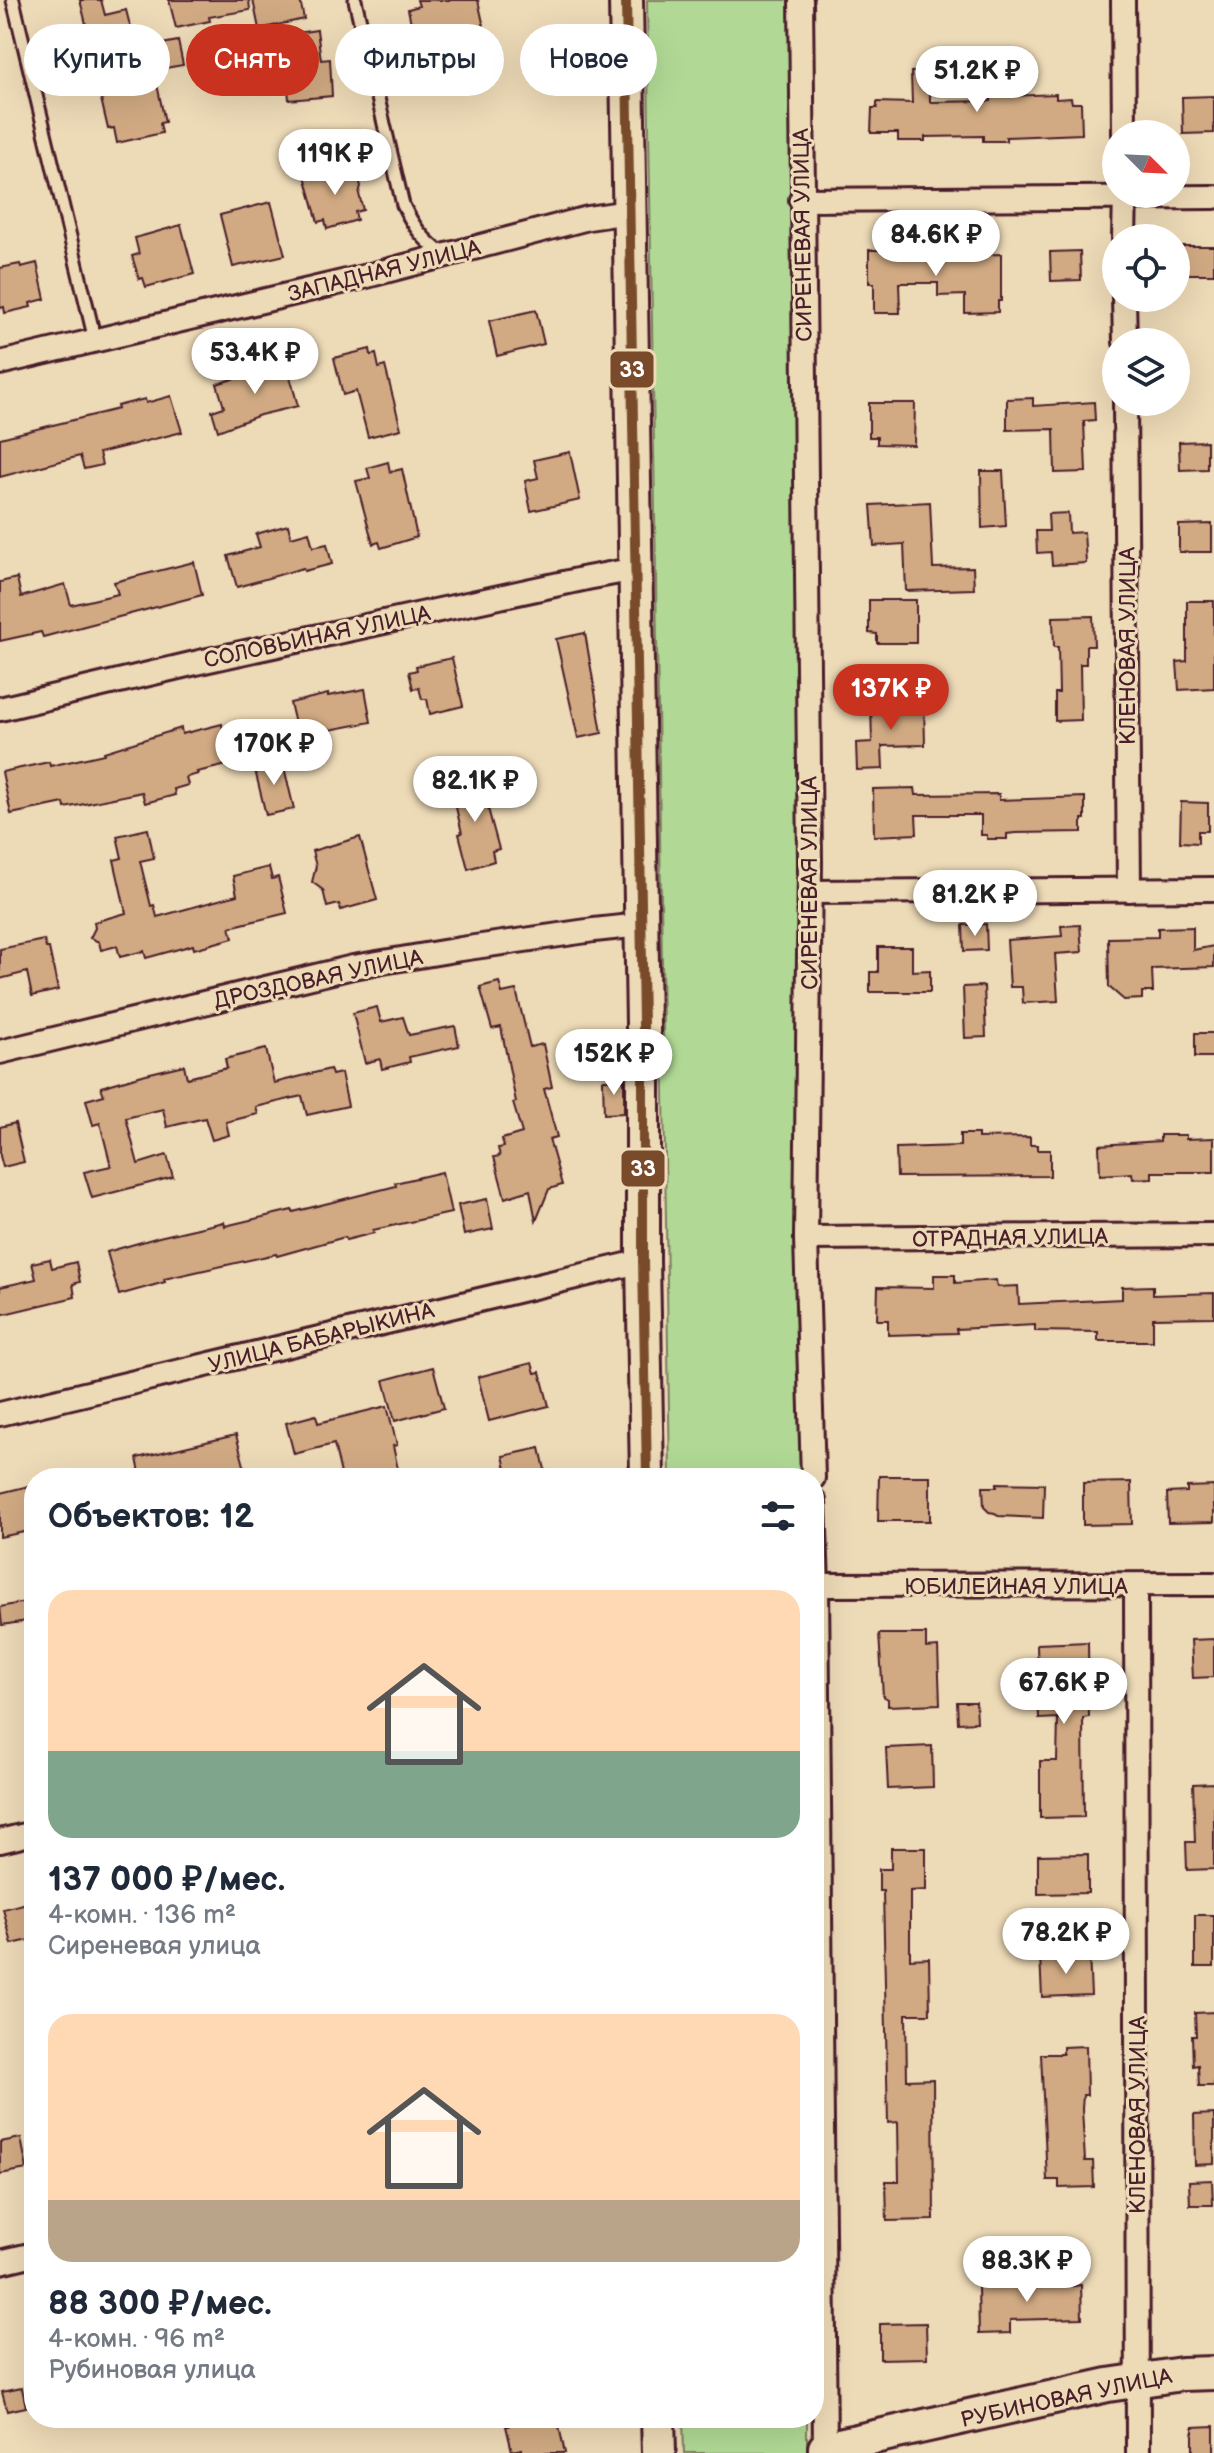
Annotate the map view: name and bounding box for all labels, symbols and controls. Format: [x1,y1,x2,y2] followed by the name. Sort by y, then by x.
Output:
[24,24,170,96] chip: Купить
[186,24,319,96] chip: Снять
[335,24,504,96] chip: Фильтры
[520,24,657,96] chip: Новое
[903,46,1051,114] pin: 51.2K ₽
[933,56,1021,87] text: 51.2K ₽
[1102,120,1190,208] north arrow
[1102,120,1190,416] map controls
[788,127,819,342] street label: СИРЕНЕВАЯ УЛИЦА
[270,129,400,197] pin: 119K ₽
[297,139,373,170] text: 119K ₽
[862,210,1010,278] pin: 84.6K ₽
[890,220,982,251] text: 84.6K ₽
[1102,224,1190,312] button: locate
[285,234,484,308] street label: ЗАПАДНАЯ УЛИЦА
[181,328,329,396] pin: 53.4K ₽
[1102,328,1190,416] button: layers
[209,338,301,369] text: 53.4K ₽
[609,350,655,389] line badge: 33
[619,357,645,384] text: 33
[1115,546,1142,745] street label: КЛЕНОВАЯ УЛИЦА
[202,600,434,675] street label: СОЛОВЬИНАЯ УЛИЦА
[826,664,956,732] pin: 137K ₽
[851,674,931,705] text: 137K ₽
[209,719,339,787] pin: 170K ₽
[233,729,315,760] text: 170K ₽
[401,756,549,824] pin: 82.1K ₽
[431,766,519,797] text: 82.1K ₽
[797,776,824,990] street label: СИРЕНЕВАЯ УЛИЦА
[901,870,1049,938] pin: 81.2K ₽
[931,880,1019,911] text: 81.2K ₽
[211,944,426,1015] street label: ДРОЗДОВАЯ УЛИЦА
[549,1029,679,1097] pin: 152K ₽
[573,1039,655,1070] text: 152K ₽
[620,1149,666,1188] line badge: 33
[630,1156,656,1183] text: 33
[912,1223,1109,1254] street label: ОТРАДНАЯ УЛИЦА
[206,1297,438,1380] street label: УЛИЦА БАБАРЫКИНА
[756,1494,800,1538] icon: filters
[48,1496,254,1537] text: Объектов: 12
[904,1574,1128,1601] street label: ЮБИЛЕЙНАЯ УЛИЦА
[352,1642,496,1786] icon: home
[990,1658,1138,1726] pin: 67.6K ₽
[1018,1668,1110,1699] text: 67.6K ₽
[48,1859,285,1900] text: 137 000 ₽/мес.
[48,1900,236,1931] text: 4-комн. · 136 m²
[992,1908,1140,1976] pin: 78.2K ₽
[1020,1918,1112,1949] text: 78.2K ₽
[48,1931,261,1962] text: Сиреневая улица
[1125,2015,1152,2214] street label: КЛЕНОВАЯ УЛИЦА
[352,2066,496,2210] icon: home
[953,2236,1101,2304] pin: 88.3K ₽
[981,2246,1073,2277] text: 88.3K ₽
[48,2283,272,2324] text: 88 300 ₽/мес.
[48,2324,225,2355] text: 4-комн. · 96 m²
[48,2355,256,2386] text: Рубиновая улица
[958,2363,1175,2434] street label: РУБИНОВАЯ УЛИЦА

